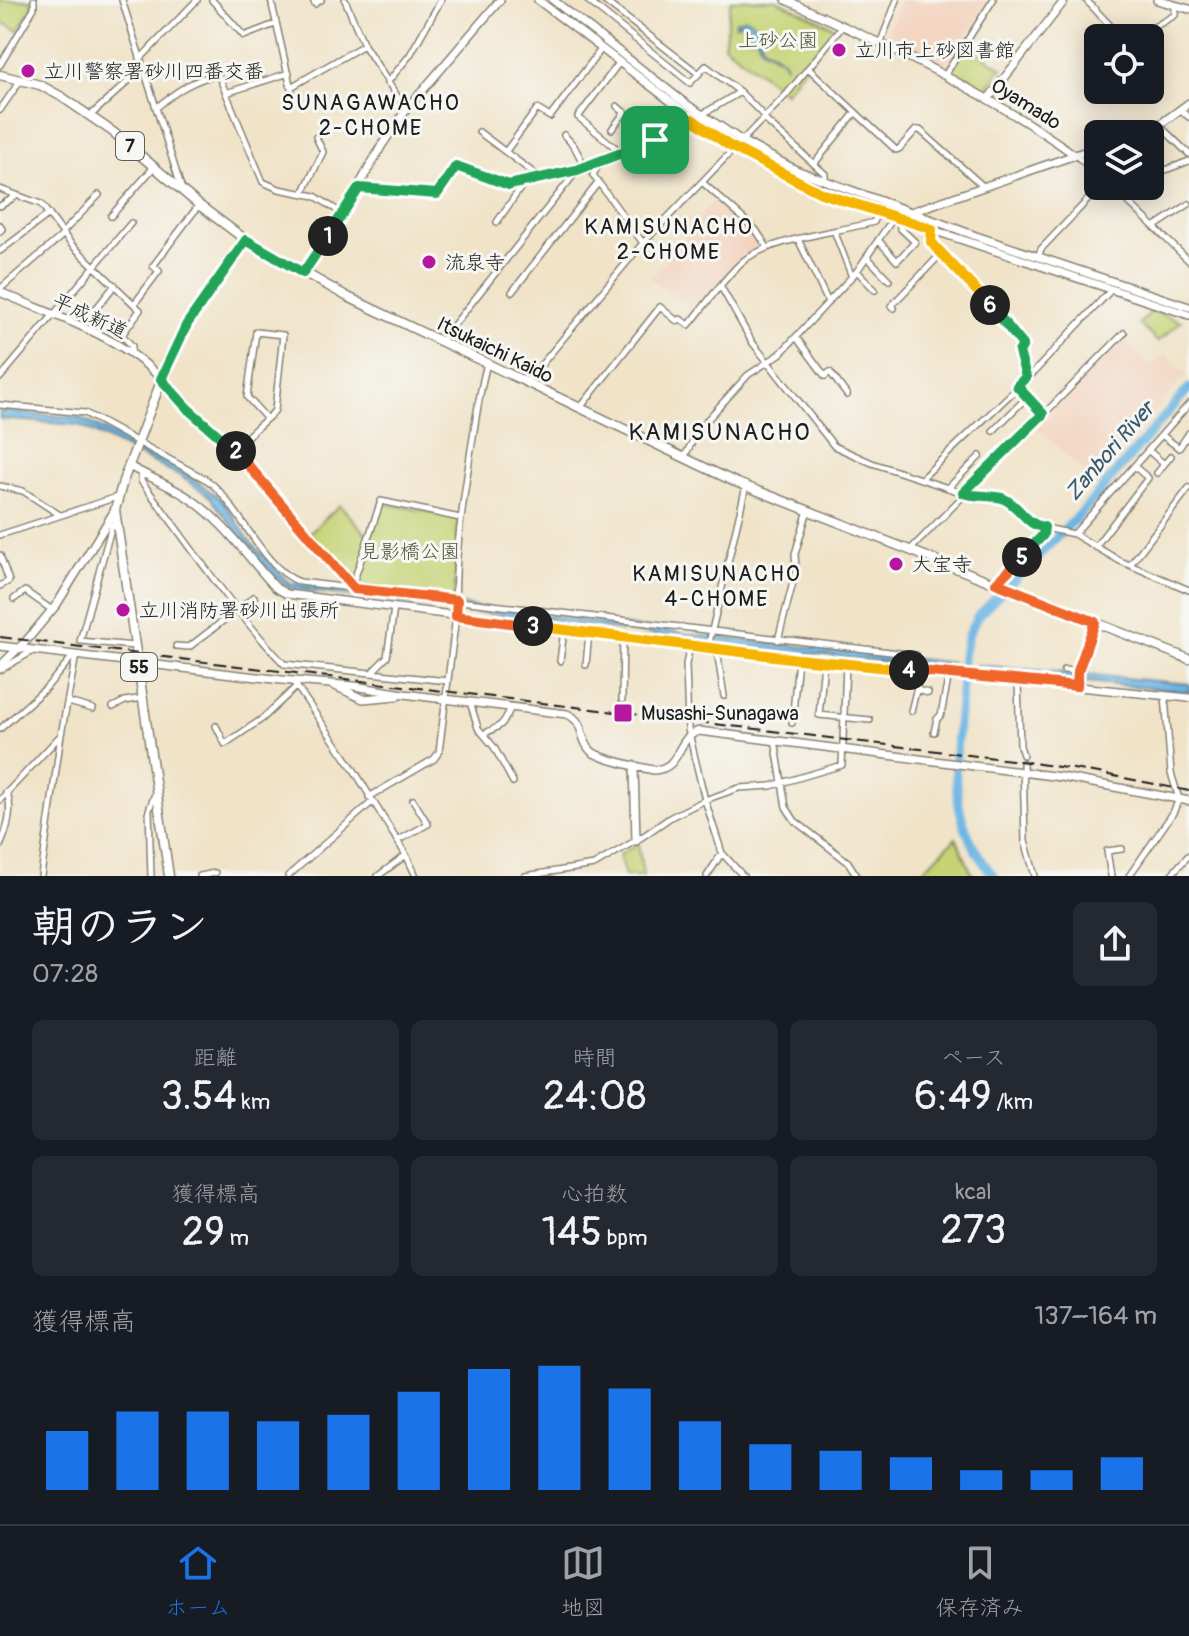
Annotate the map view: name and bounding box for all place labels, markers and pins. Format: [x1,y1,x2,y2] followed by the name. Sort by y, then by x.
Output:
[855,38,1015,63] place label: 立川市上砂図書館
[830,41,848,59] marker: 立川市上砂図書館
[44,59,264,84] place label: 立川警察署砂川四番交番
[19,62,37,80] marker: 立川警察署砂川四番交番
[621,106,689,174] pin
[308,216,348,256] pin: 1
[445,250,505,275] place label: 流泉寺
[420,253,438,271] marker: 流泉寺
[970,285,1010,325] pin: 6
[216,431,256,471] pin: 2
[1002,537,1042,577] pin: 5
[912,552,972,577] place label: 大宝寺
[887,555,905,573] marker: 大宝寺
[139,598,339,623] place label: 立川消防署砂川出張所
[114,601,132,619] marker: 立川消防署砂川出張所
[513,606,553,646] pin: 3
[889,650,929,690] pin: 4
[641,701,799,726] place label: Musashi-Sunagawa
[612,702,634,724] marker: Musashi-Sunagawa

